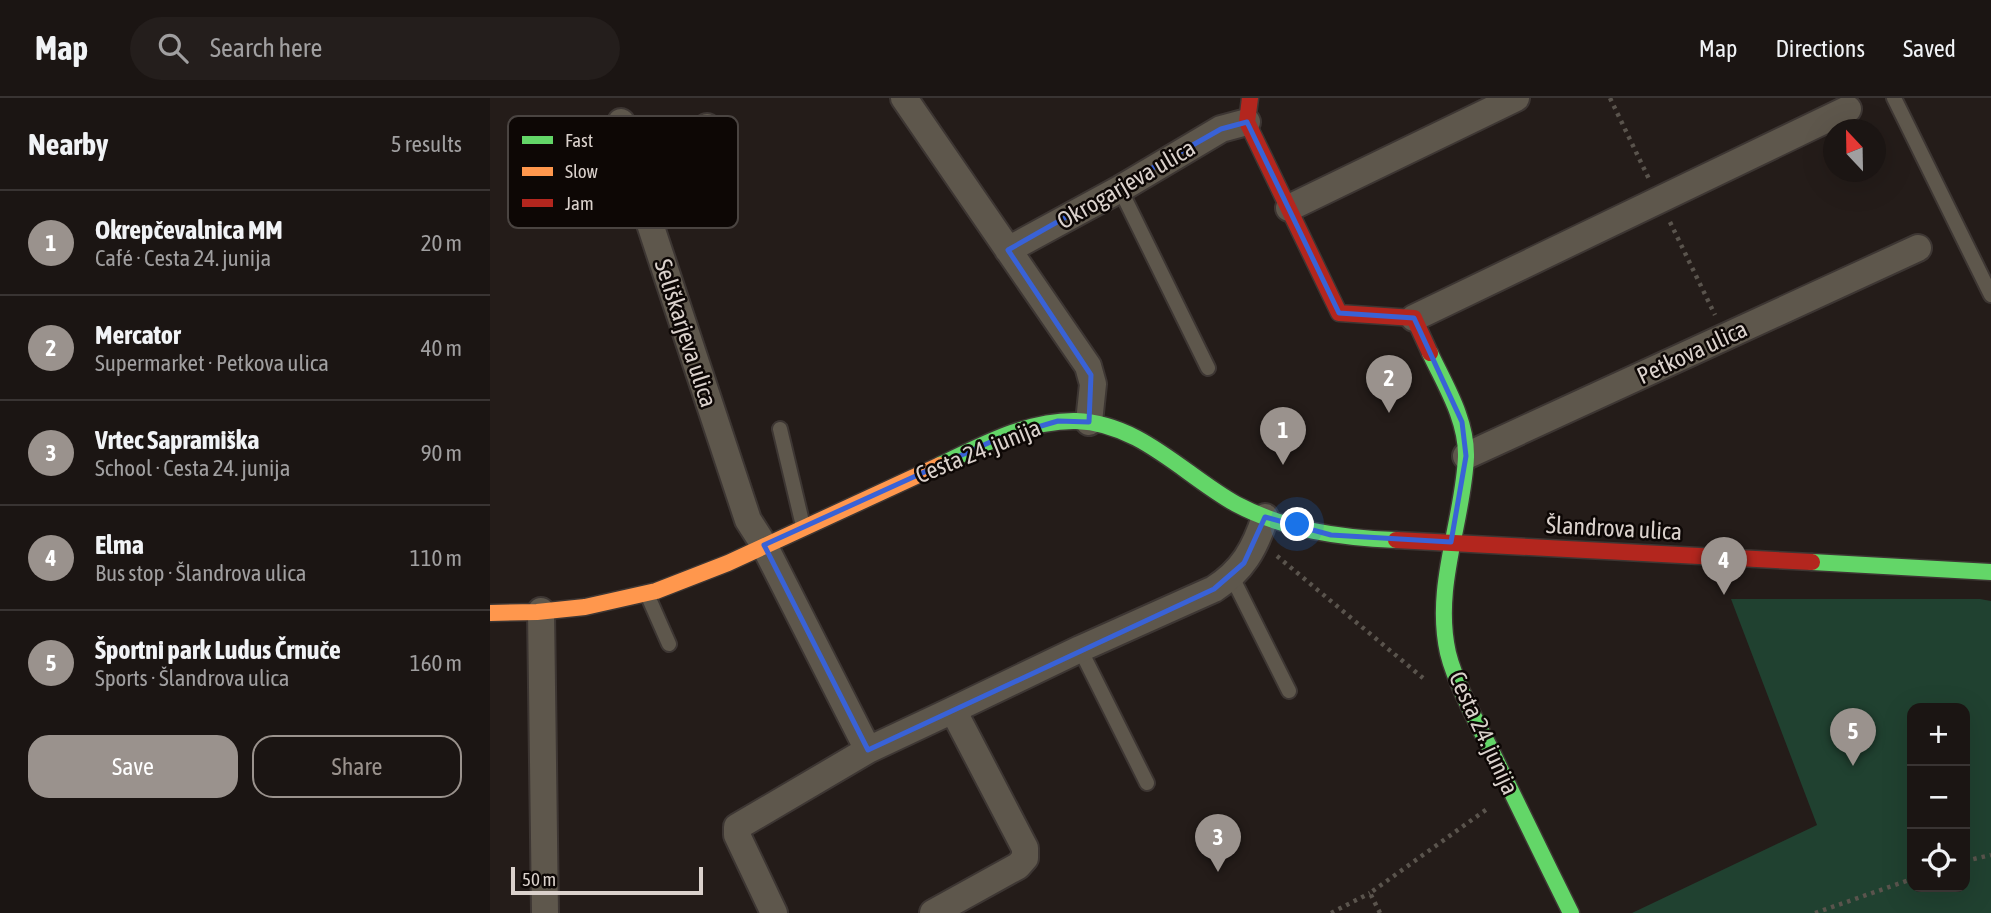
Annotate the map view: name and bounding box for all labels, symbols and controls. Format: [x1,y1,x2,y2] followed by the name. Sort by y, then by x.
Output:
[130,17,620,80] search box
[35,29,88,67] text: Map
[154,29,192,67] icon: search
[210,33,322,63] text: Search here
[1699,35,1737,62] text: Map
[1775,35,1865,62] text: Directions
[1903,35,1956,62] text: Saved
[508,116,738,228] legend
[1823,119,1886,182] north arrow
[28,127,108,161] text: Nearby
[565,129,593,151] text: Fast
[391,131,462,157] text: 5 results
[1052,134,1200,234] street label: Okrogarjeva ulica
[565,160,599,182] text: Slow
[565,192,594,214] text: Jam
[95,215,283,245] text: Okrepčevalnica MM
[46,230,56,256] text: 1
[421,230,462,256] text: 20 m
[95,245,271,271] text: Café · Cesta 24. junija
[649,256,723,410] street label: Seliškarjeva ulica
[1633,315,1751,389] street label: Petkova ulica
[95,320,181,350] text: Mercator
[46,335,56,361] text: 2
[421,335,462,361] text: 40 m
[95,350,329,376] text: Supermarket · Petkova ulica
[1366,355,1412,413] pin: 2
[1260,407,1306,465] pin: 1
[911,414,1045,488] street label: Cesta 24. junija
[95,425,259,455] text: Vrtec Sapramiška
[46,440,56,466] text: 3
[421,440,462,466] text: 90 m
[95,455,290,481] text: School · Cesta 24. junija
[1280,507,1314,541] your location
[1545,511,1683,545] street label: Šlandrova ulica
[95,530,144,560] text: Elma
[1701,537,1747,595] pin: 4
[46,545,56,571] text: 4
[410,545,462,571] text: 110 m
[95,560,306,586] text: Bus stop · Šlandrova ulica
[95,635,341,665] text: Športni park Ludus Črnuče
[46,650,56,676] text: 5
[410,650,462,676] text: 160 m
[95,665,290,691] text: Sports · Šlandrova ulica
[1444,667,1524,799] street label: Cesta 24. junija
[1907,703,1970,892] map controls
[1907,703,1970,766] button: +
[1830,708,1876,766] pin: 5
[28,735,238,798] button: Save
[252,735,462,798] button: Share
[1907,766,1970,829] button: −
[1195,814,1241,872] pin: 3
[1907,829,1970,892] button: locate
[511,864,704,896] scale bar
[522,868,556,890] text: 50 m

